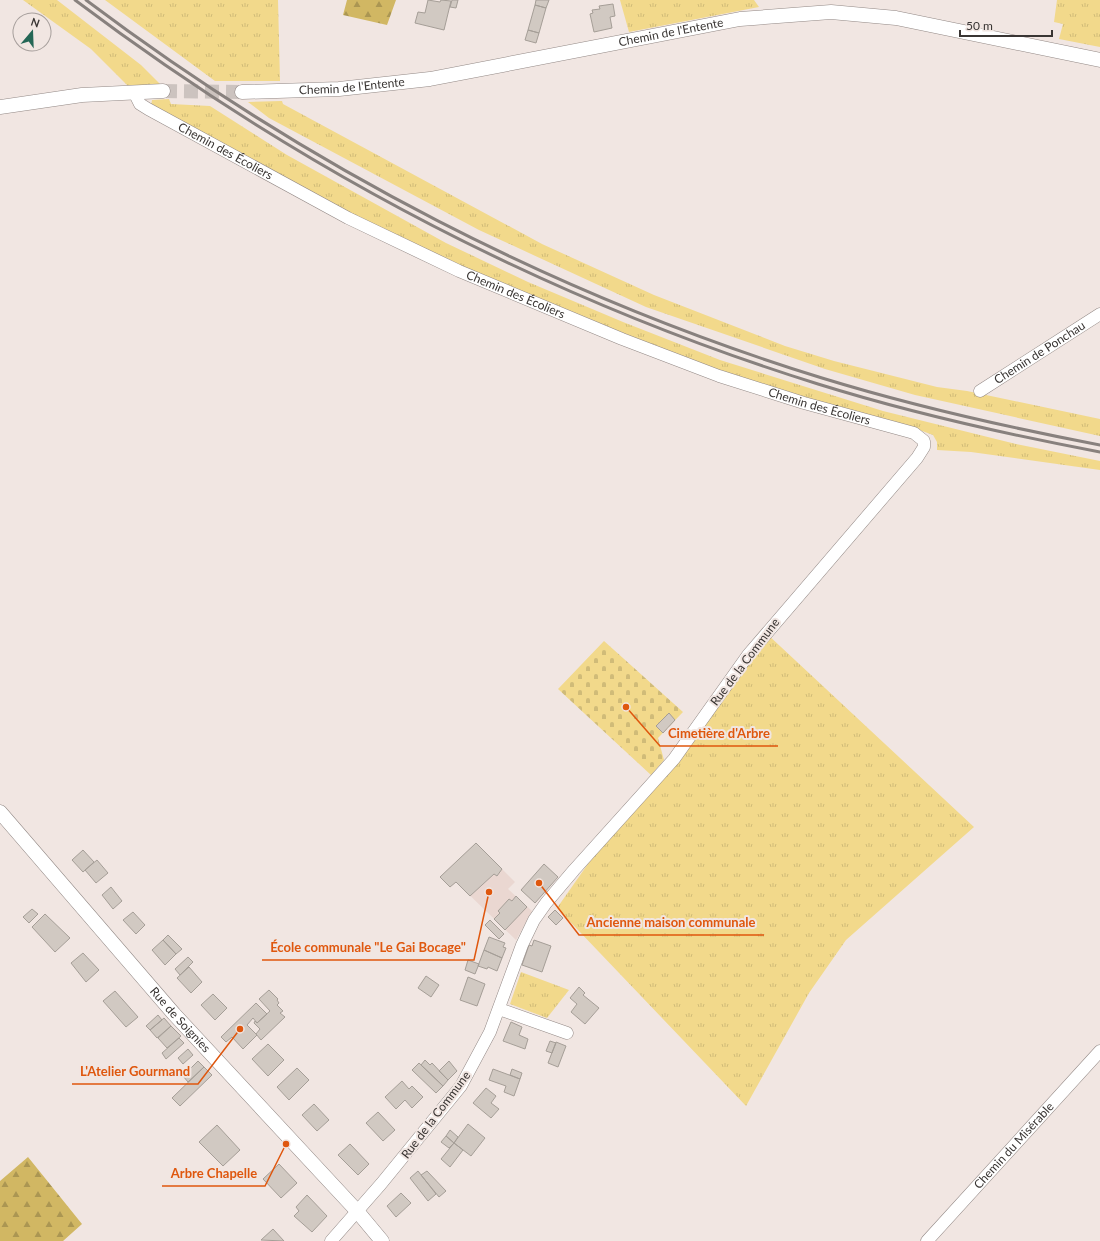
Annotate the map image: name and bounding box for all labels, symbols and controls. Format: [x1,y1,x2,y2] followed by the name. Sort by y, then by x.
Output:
[12,12,52,52] north arrow
[960,12,1052,38] scale bar
[617,14,724,49] street label: Chemin de l'Entente
[29,15,42,30] text: N
[966,18,993,33] text: 50 m
[299,74,405,97] street label: Chemin de l'Entente
[176,119,276,183] street label: Chemin des Écoliers
[464,267,567,321] street label: Chemin des Écoliers
[991,317,1088,387] street label: Chemin de Ponchau
[767,384,872,428] street label: Chemin des Écoliers
[707,615,782,708] street label: Rue de la Commune
[660,721,778,746] callout: Cimetière d'Arbre
[668,725,770,741] text: Cimetière d'Arbre
[579,910,764,935] callout: Ancienne maison communale
[586,914,756,930] text: Ancienne maison communale
[262,935,474,960] callout: École communale "Le Gai Bocage"
[270,939,466,955] text: École communale "Le Gai Bocage"
[147,984,214,1055] street label: Rue de Soignies
[72,1059,198,1084] callout: L'Atelier Gourmand
[80,1063,190,1079] text: L'Atelier Gourmand
[398,1068,473,1161] street label: Rue de la Commune
[970,1099,1057,1192] street label: Chemin du Misérable
[162,1161,265,1186] callout: Arbre Chapelle
[170,1165,257,1181] text: Arbre Chapelle

